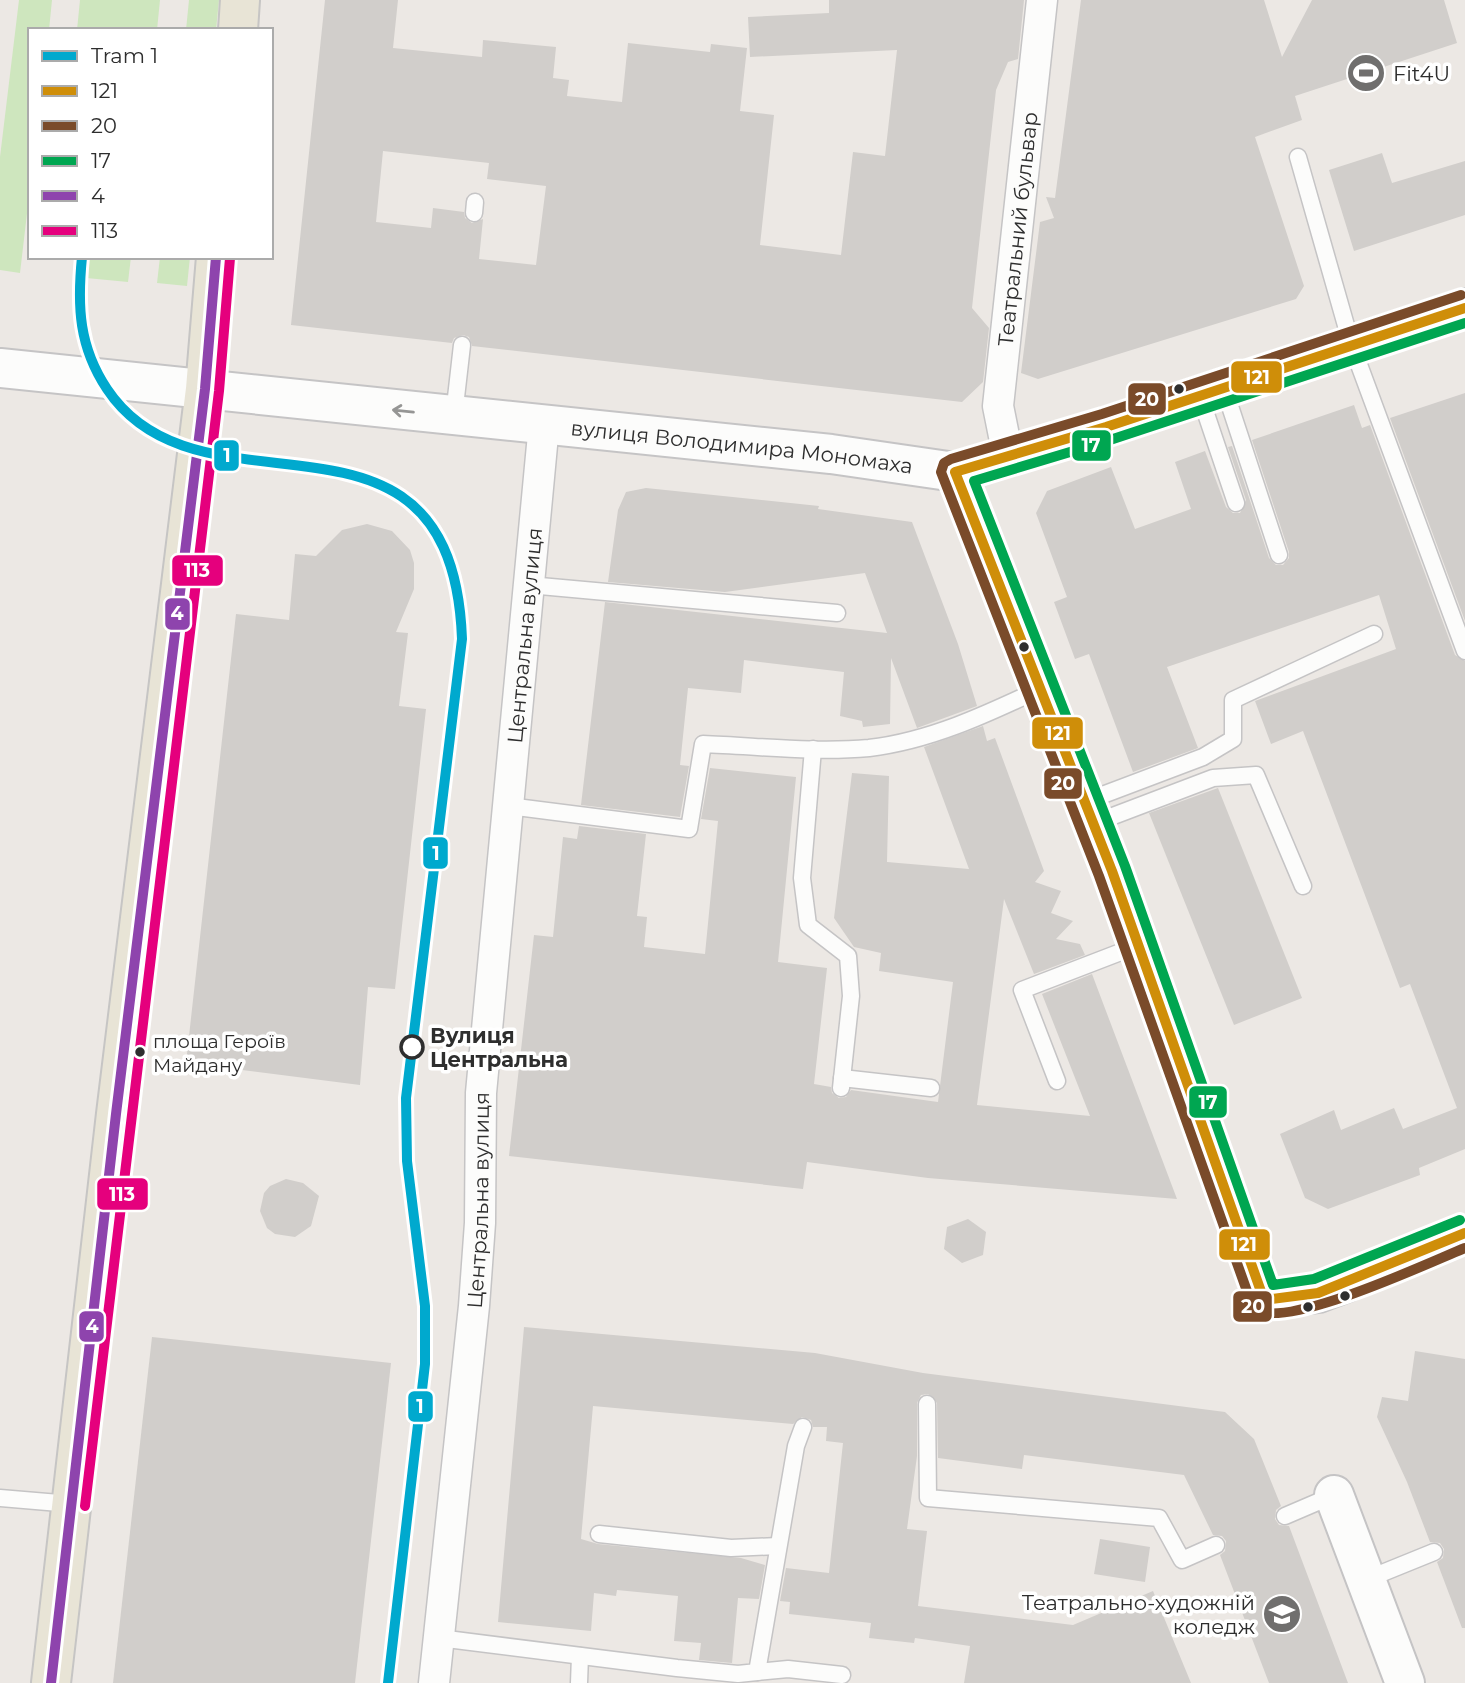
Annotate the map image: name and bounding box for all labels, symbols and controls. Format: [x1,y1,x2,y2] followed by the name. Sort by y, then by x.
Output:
[28,28,273,259] legend
[91,43,158,68] text: Tram 1
[1345,52,1387,94] sports icon: Fit4U
[1393,61,1450,86] place label: Fit4U
[91,78,118,103] text: 121
[992,111,1042,348] street label: Театральний бульвар
[91,113,117,138] text: 20
[91,148,111,173] text: 17
[91,183,105,208] text: 4
[91,218,118,243] text: 113
[1230,360,1283,394] line badge: 121
[1244,366,1270,389] text: 121
[1127,382,1167,416] line badge: 20
[1172,382,1186,396] unlabelled marker
[1135,388,1159,411] text: 20
[392,404,415,417] one-way arrow
[569,415,915,478] street label: вулиця Володимира Мономаха
[1071,429,1112,462] line badge: 17
[1081,434,1101,457] text: 17
[213,439,240,472] line badge: 1
[223,444,231,467] text: 1
[501,526,547,744] street label: Центральна вулиця
[171,554,224,587] line badge: 113
[184,559,210,582] text: 113
[164,597,191,631] line badge: 4
[170,602,184,625] text: 4
[1017,640,1031,654] unlabelled marker
[1031,716,1084,750] line badge: 121
[1045,722,1071,745] text: 121
[1043,767,1083,800] line badge: 20
[1051,772,1075,795] text: 20
[422,836,449,870] line badge: 1
[432,842,440,865] text: 1
[430,1023,568,1072] place label: Вулиця Центральна
[153,1030,286,1077] place label: площа Героїв Майдану
[400,1035,424,1059] marker: Вулиця Центральна
[133,1045,147,1059] marker: площа Героїв Майдану
[1188,1085,1228,1119] line badge: 17
[1198,1091,1218,1114] text: 17
[461,1092,494,1309] street label: Центральна вулиця
[96,1177,149,1211] line badge: 113
[109,1183,135,1206] text: 113
[1218,1228,1271,1261] line badge: 121
[1231,1233,1257,1256] text: 121
[1338,1289,1352,1303] unlabelled marker
[1232,1290,1273,1323] line badge: 20
[1241,1295,1265,1318] text: 20
[1301,1300,1315,1314] unlabelled marker
[78,1310,105,1343] line badge: 4
[85,1315,99,1338] text: 4
[407,1390,434,1423] line badge: 1
[416,1395,424,1418] text: 1
[1022,1590,1255,1639] place label: Театрально-художній коледж
[1261,1593,1303,1635] school or university icon: Театрально-художній коледж

